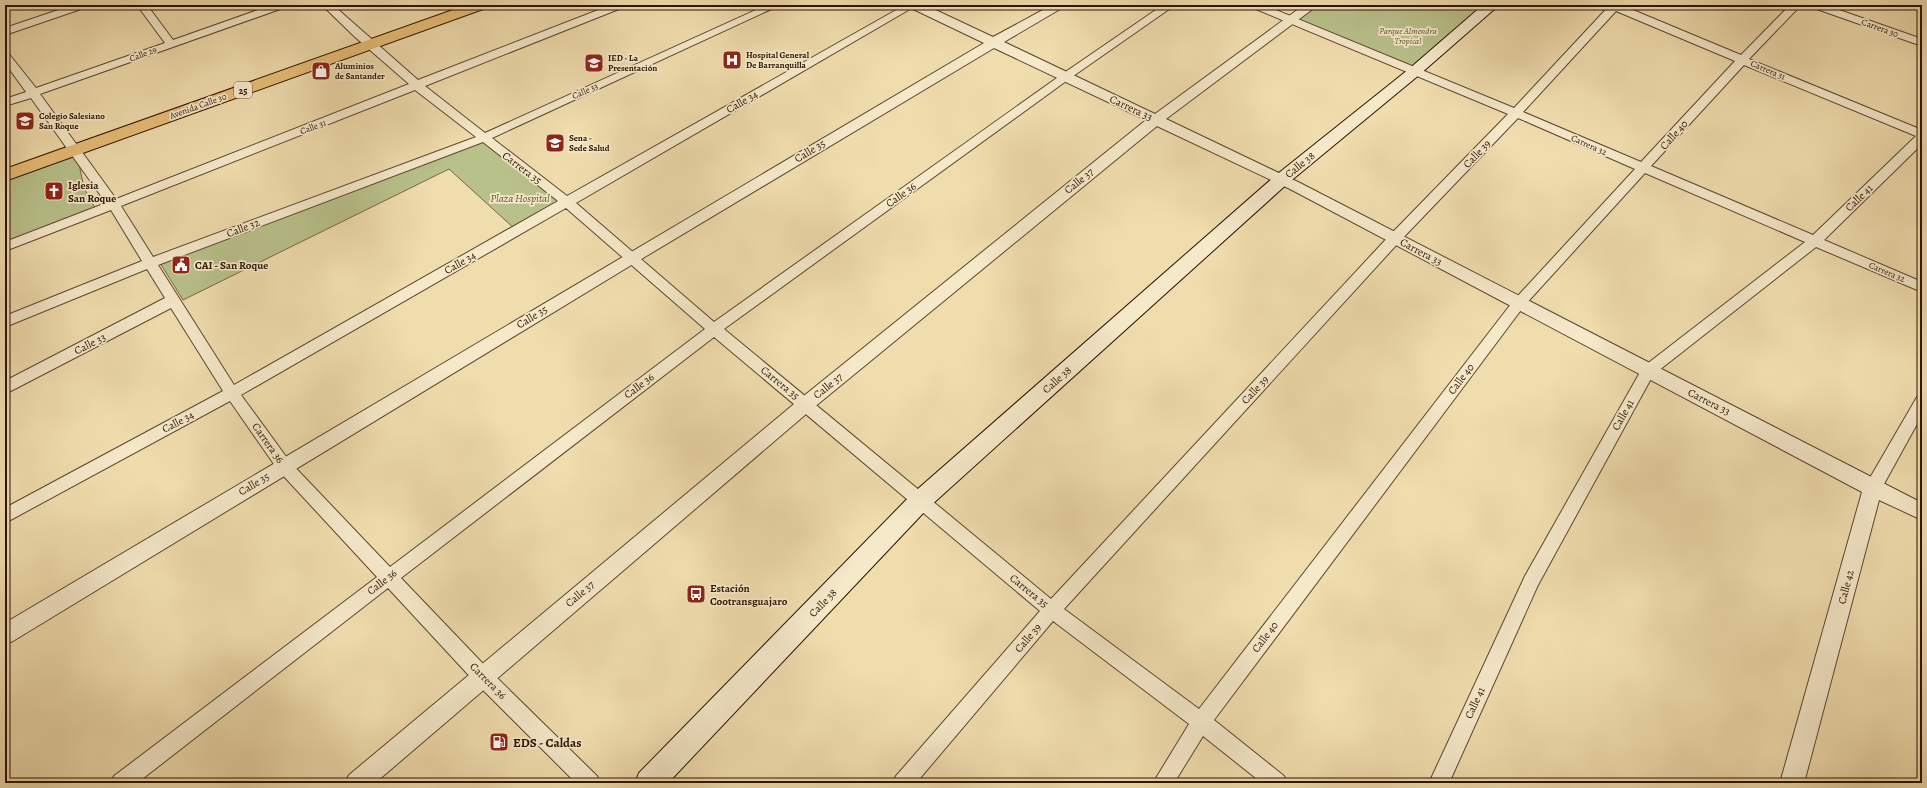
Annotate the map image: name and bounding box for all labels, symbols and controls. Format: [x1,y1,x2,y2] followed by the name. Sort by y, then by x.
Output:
[1860,16,1900,40] street label: Carrera 30
[1379,25,1437,47] park label: Parque Almendra Tropical
[128,44,158,64] street label: Calle 29
[721,49,743,71] hospital icon: Hospital General De Barranquilla
[746,49,810,71] place label: Hospital General De Barranquilla
[583,52,605,74] school or university icon: IED - La Presentación
[608,52,657,74] place label: IED - La Presentación
[1749,57,1787,83] street label: Carrera 31
[310,60,332,82] shop icon: Aluminios de Santander
[334,60,385,82] place label: Aluminios de Santander
[570,80,600,102] street label: Calle 33
[234,82,252,98] road number: 25
[724,87,761,117] street label: Calle 34
[167,90,228,122] street label: Avenida Calle 30
[1107,92,1155,124] street label: Carrera 33
[14,110,36,132] school or university icon: Colegio Salesiano San Roque
[39,110,105,132] place label: Colegio Salesiano San Roque
[298,117,328,137] street label: Calle 31
[1657,117,1691,153] street label: Calle 40
[544,132,566,154] school or university icon: Sena - Sede Salud
[569,132,610,154] place label: Sena - Sede Salud
[1569,132,1609,159] street label: Carrera 32
[792,136,829,166] street label: Calle 35
[1460,137,1494,171] street label: Calle 39
[499,148,545,188] street label: Carrera 35
[1282,148,1318,182] street label: Calle 38
[1061,164,1097,197] street label: Calle 37
[68,178,116,206] place label: Iglesia San Roque
[883,179,919,211] street label: Calle 36
[43,180,65,202] church icon: Iglesia San Roque
[1842,181,1876,215] street label: Calle 41
[490,191,550,206] park label: Plaza Hospital
[224,215,262,241] street label: Calle 32
[1397,235,1445,269] street label: Carrera 33
[442,248,479,278] street label: Calle 34
[170,254,192,276] public building icon: CAI - San Roque
[195,258,268,273] place label: CAI - San Roque
[1867,259,1908,285] street label: Carrera 32
[514,302,551,332] street label: Calle 35
[72,330,108,358] street label: Calle 33
[1444,360,1478,398] street label: Calle 40
[757,363,803,403] street label: Carrera 35
[1039,363,1075,397] street label: Calle 38
[810,369,846,402] street label: Calle 37
[621,370,657,402] street label: Calle 36
[1238,372,1272,408] street label: Calle 39
[1685,385,1733,419] street label: Carrera 33
[1608,397,1638,433] street label: Calle 41
[159,407,197,437] street label: Calle 34
[249,420,287,466] street label: Carrera 36
[236,469,273,499] street label: Calle 35
[364,566,400,598] street label: Calle 36
[1834,568,1858,606] street label: Calle 42
[1006,571,1052,611] street label: Carrera 35
[562,577,598,611] street label: Calle 37
[710,581,788,609] place label: Estación Cootransguajaro
[685,583,707,605] bus stop icon: Estación Cootransguajaro
[806,585,840,621] street label: Calle 38
[1248,618,1282,656] street label: Calle 40
[1011,620,1045,656] street label: Calle 39
[466,659,510,703] street label: Carrera 36
[1461,685,1489,721] street label: Calle 41
[488,731,510,753] fuel station icon: EDS - Caldas
[513,734,582,751] place label: EDS - Caldas

